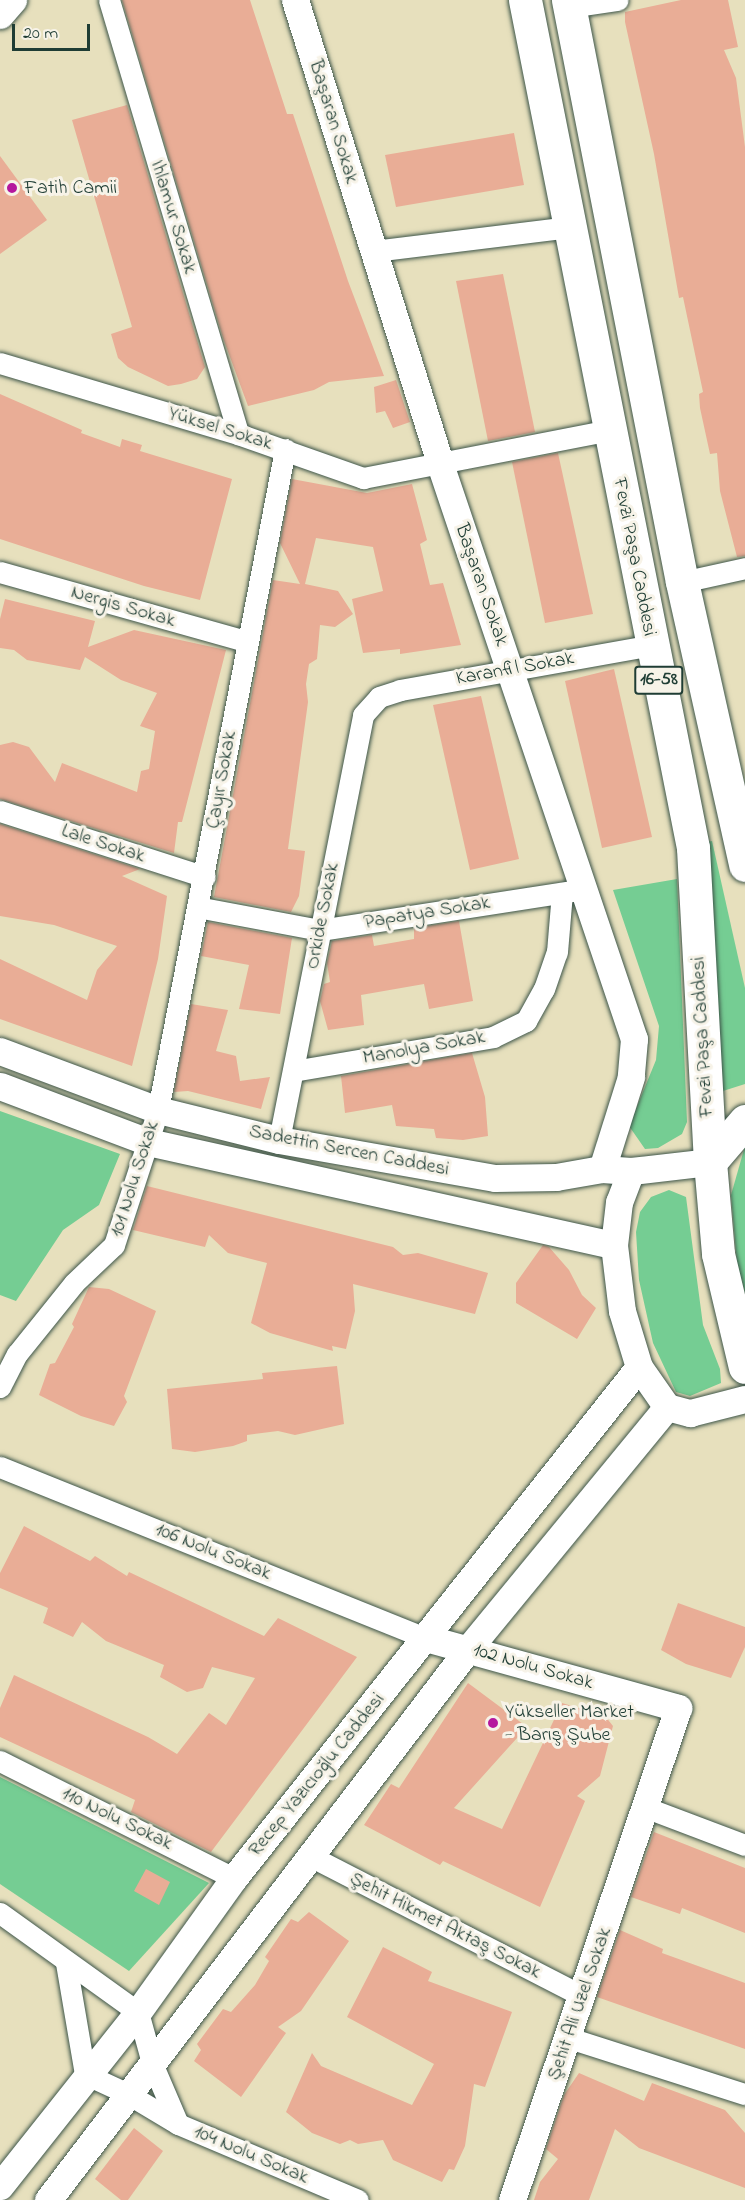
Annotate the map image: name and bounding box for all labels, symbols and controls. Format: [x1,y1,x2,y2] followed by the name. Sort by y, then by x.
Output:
[15,12,93,50] scale bar
[23,21,58,47] text: 20 m
[303,57,363,187] street label: Başaran Sokak
[144,157,202,277] street label: Ihlamur Sokak
[24,176,117,200] place label: Fatih Camii
[5,181,19,195] marker: Fatih Camii
[165,402,275,456] street label: Yüksel Sokak
[607,476,661,638] street label: Fevzi Paşa Caddesi
[449,521,513,649] street label: Başaran Sokak
[68,581,178,633] street label: Nergis Sokak
[454,647,576,691] street label: Karanfil Sokak
[634,665,684,695] road number: 16-58
[202,729,242,831] street label: Çayır Sokak
[58,819,148,869] street label: Lale Sokak
[301,861,345,971] street label: Orkide Sokak
[362,891,492,935] street label: Papatya Sokak
[687,956,719,1118] street label: Fevzi Paşa Caddesi
[361,1025,487,1071] street label: Manolya Sokak
[105,1118,165,1240] street label: 101 Nolu Sokak
[247,1120,451,1182] street label: Sadettin Sercen Caddesi
[152,1518,274,1586] street label: 106 Nolu Sokak
[470,1638,596,1696] street label: 102 Nolu Sokak
[244,1688,390,1862] street label: Recep Yazıcıoğlu Caddesi
[505,1700,634,1747] place label: Yükseller Market - Barış Şube
[486,1716,500,1730] marker: Yükseller Market - Barış Şube
[58,1782,176,1856] street label: 110 Nolu Sokak
[345,1867,545,1985] street label: Şehit Hikmet Aktaş Sokak
[543,1924,617,2084] street label: Şehit Ali Uzel Sokak
[190,2120,312,2190] street label: 104 Nolu Sokak

